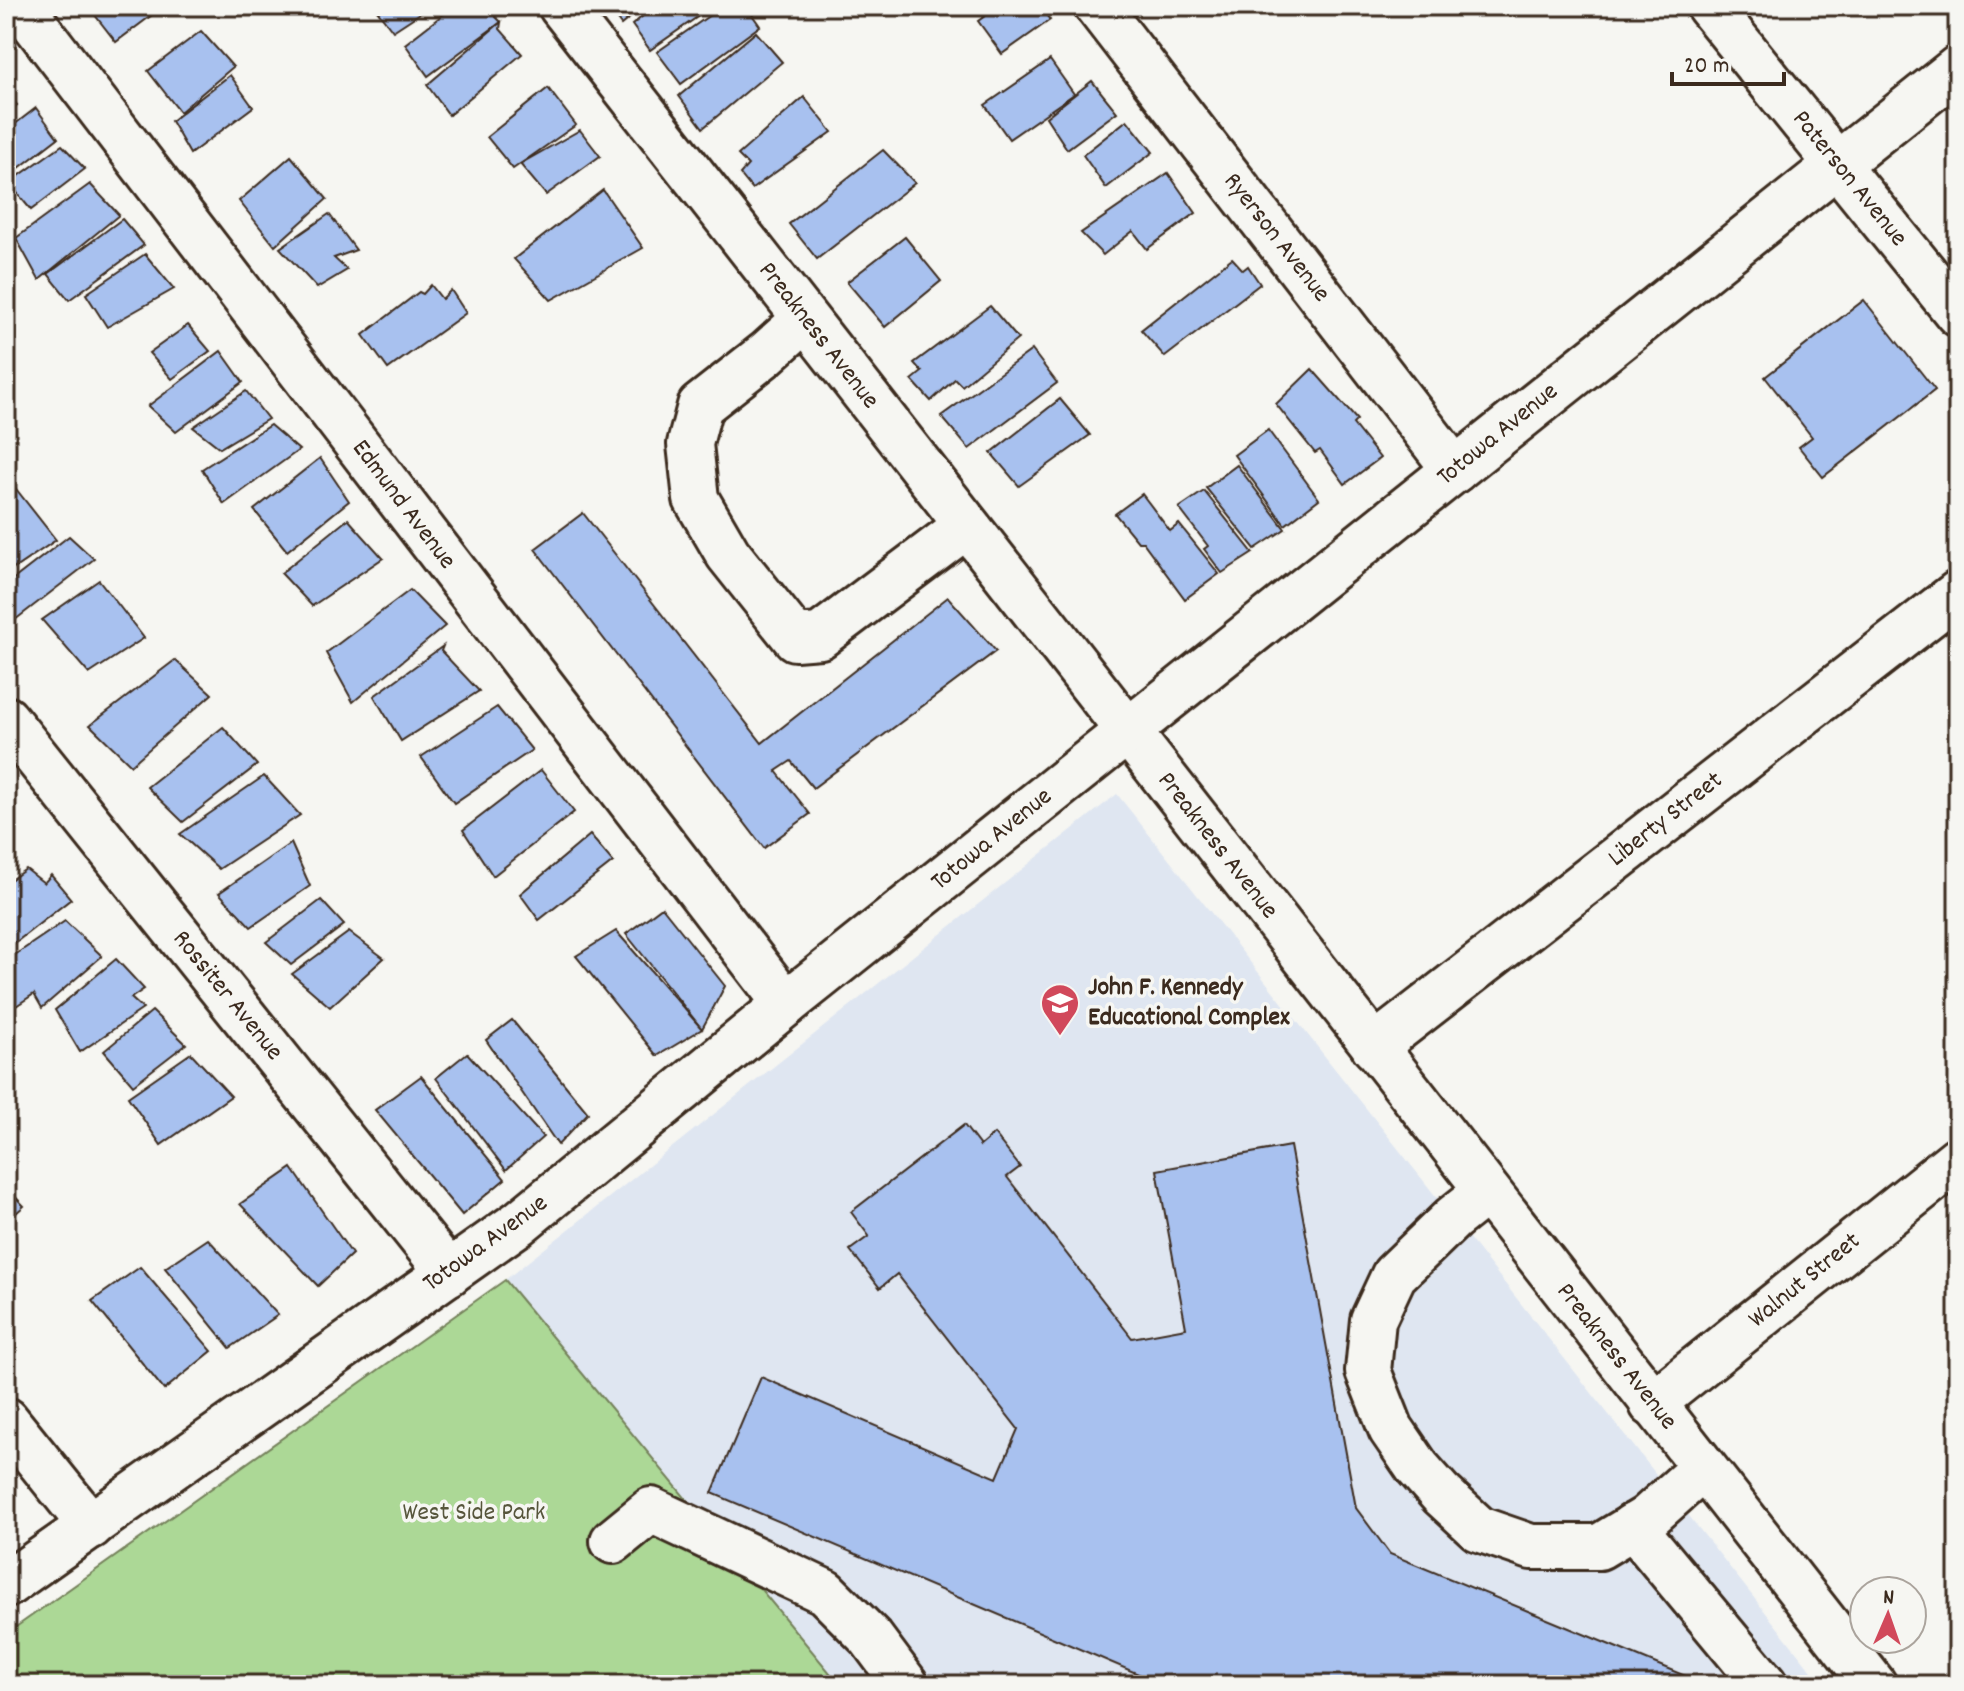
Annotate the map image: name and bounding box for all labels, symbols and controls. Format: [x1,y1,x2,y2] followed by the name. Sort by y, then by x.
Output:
[1672,36,1784,86] scale bar
[1684,50,1730,84] text: 20 m
[1782,103,1916,255] street label: Paterson Avenue
[1213,165,1339,311] street label: Ryerson Avenue
[749,254,887,418] street label: Preakness Avenue
[1429,374,1567,496] street label: Totowa Avenue
[342,432,464,578] street label: Edmund Avenue
[1601,763,1732,877] street label: Liberty Street
[1148,764,1286,928] street label: Preakness Avenue
[923,779,1061,901] street label: Totowa Avenue
[163,923,291,1069] street label: Rossiter Avenue
[1088,970,1290,1037] place label: John F. Kennedy Educational Complex
[1039,982,1081,1037] school or university icon: John F. Kennedy Educational Complex
[416,1186,556,1302] street label: Totowa Avenue
[1741,1224,1870,1338] street label: Walnut Street
[1547,1275,1685,1439] street label: Preakness Avenue
[403,1495,545,1532] park label: West Side Park
[1848,1575,1928,1655] north arrow
[1883,1583,1895,1614] text: N

